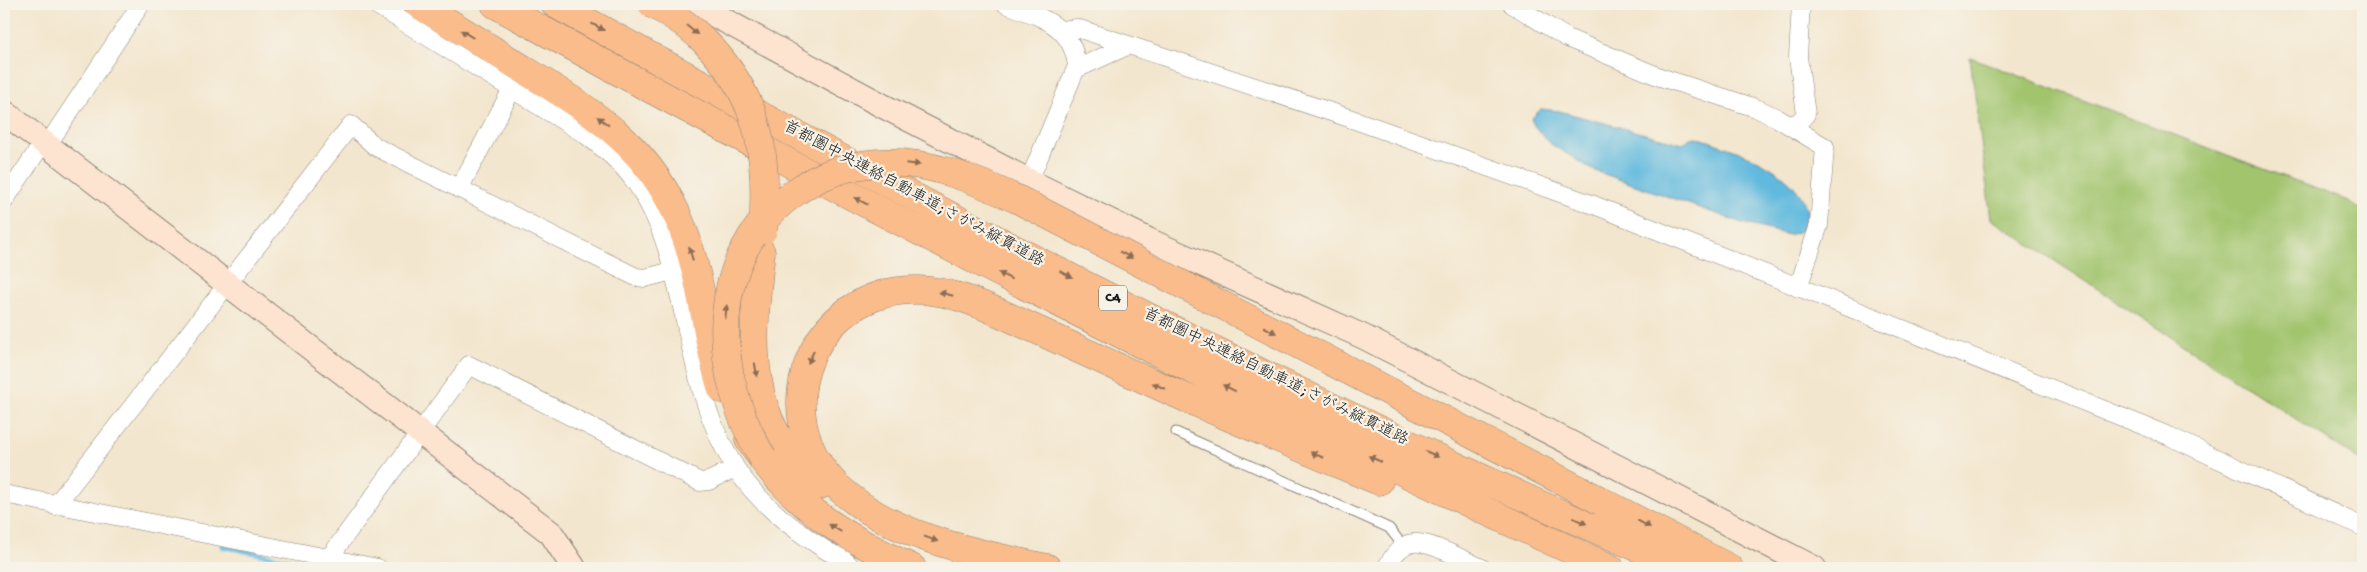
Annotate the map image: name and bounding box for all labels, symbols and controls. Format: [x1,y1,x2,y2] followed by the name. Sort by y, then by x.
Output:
[591,23,604,32] one-way arrow
[686,25,699,36] one-way arrow
[460,29,473,38] one-way arrow
[597,116,610,127] one-way arrow
[779,116,1048,272] street label: 首都圏中央連絡自動車道;さがみ縦貫道路
[905,160,921,168] one-way arrow
[854,197,869,205] one-way arrow
[686,247,694,262] one-way arrow
[1119,251,1133,259] one-way arrow
[1059,270,1074,279] one-way arrow
[998,272,1012,280] one-way arrow
[1099,286,1127,310] road number: C4
[938,290,953,298] one-way arrow
[722,303,730,319] one-way arrow
[1139,303,1412,451] street label: 首都圏中央連絡自動車道;さがみ縦貫道路
[1262,326,1277,334] one-way arrow
[806,350,814,364] one-way arrow
[752,362,760,378] one-way arrow
[1152,382,1166,390] one-way arrow
[1222,384,1236,392] one-way arrow
[1310,450,1324,458] one-way arrow
[1425,451,1439,459] one-way arrow
[1368,455,1382,463] one-way arrow
[1573,518,1587,526] one-way arrow
[1637,520,1652,528] one-way arrow
[828,523,841,533] one-way arrow
[924,536,939,543] one-way arrow

